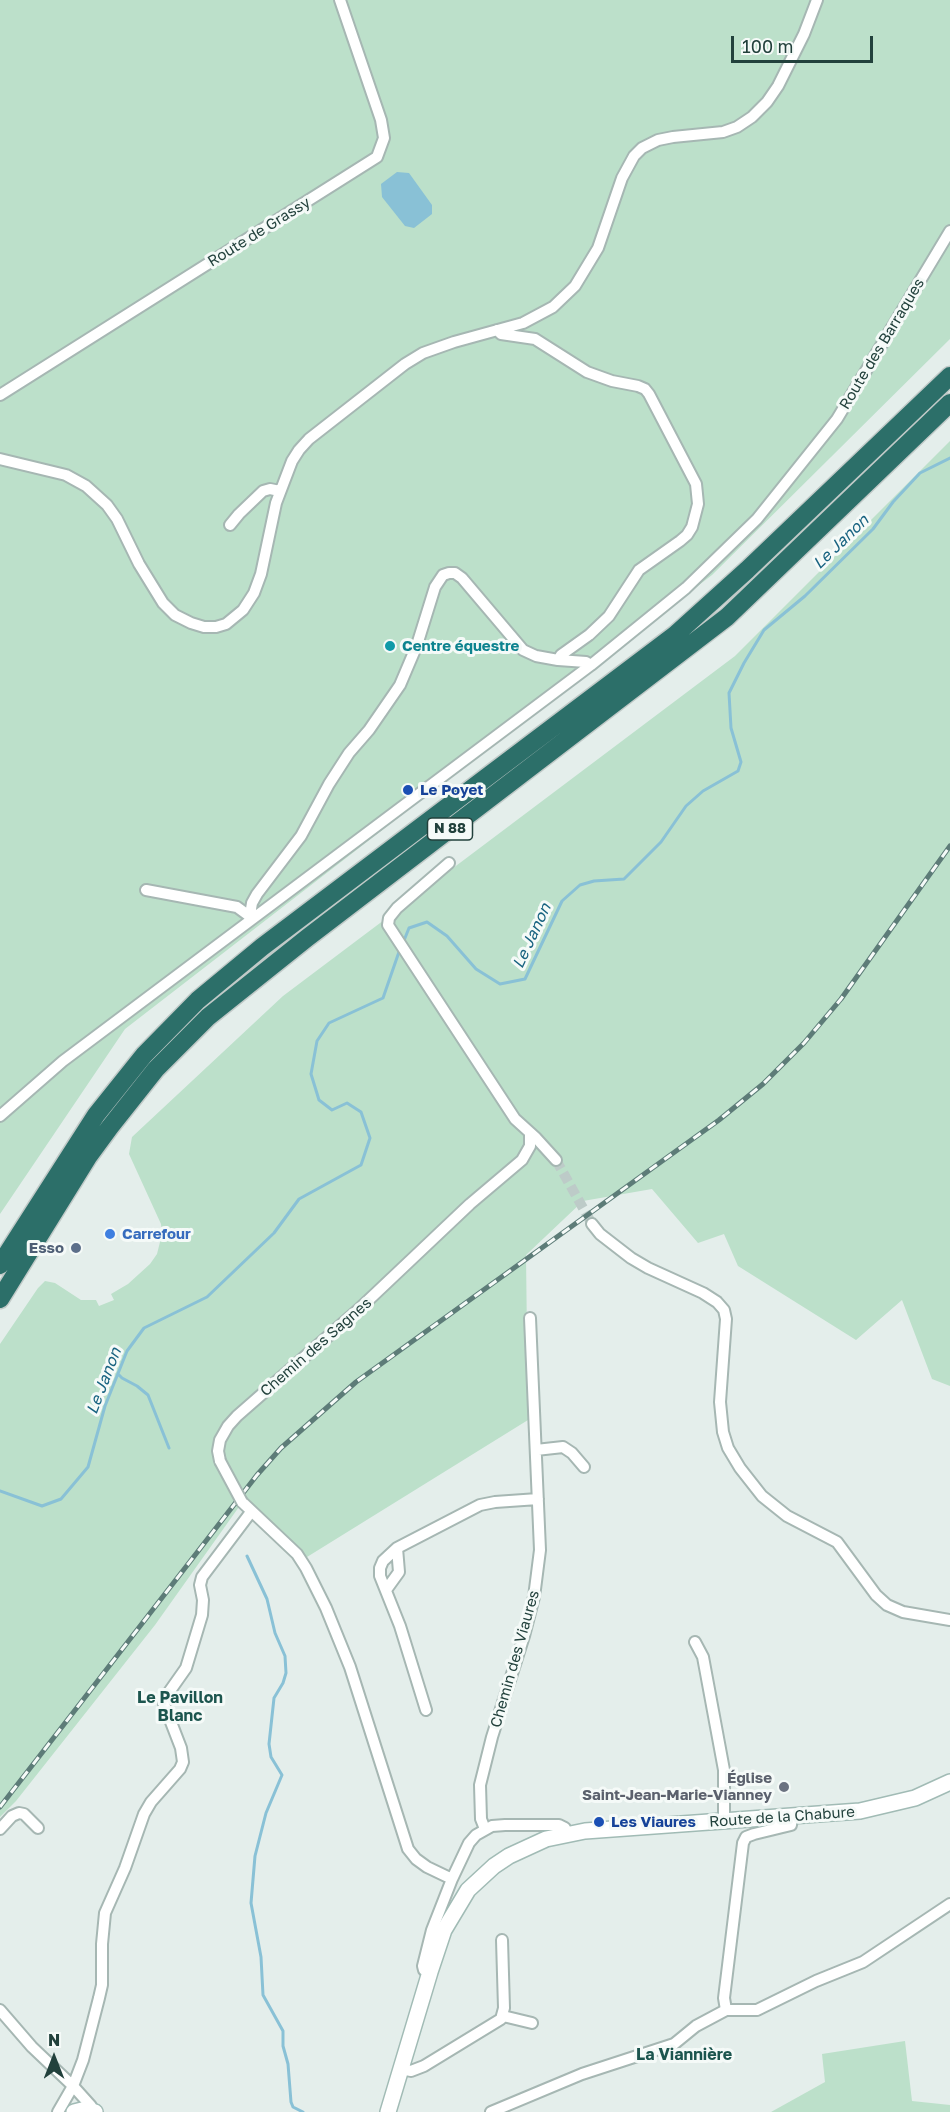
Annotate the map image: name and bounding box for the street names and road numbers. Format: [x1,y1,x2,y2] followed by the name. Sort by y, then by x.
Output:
[204,193,314,271] street label: Route de Grassy
[836,275,928,413] street label: Route des Barraques
[428,818,472,840] road number: N 88
[257,1294,375,1400] street label: Chemin des Sagnes
[487,1588,543,1730] street label: Chemin des Viaures
[709,1803,855,1831] street label: Route de la Chabure

